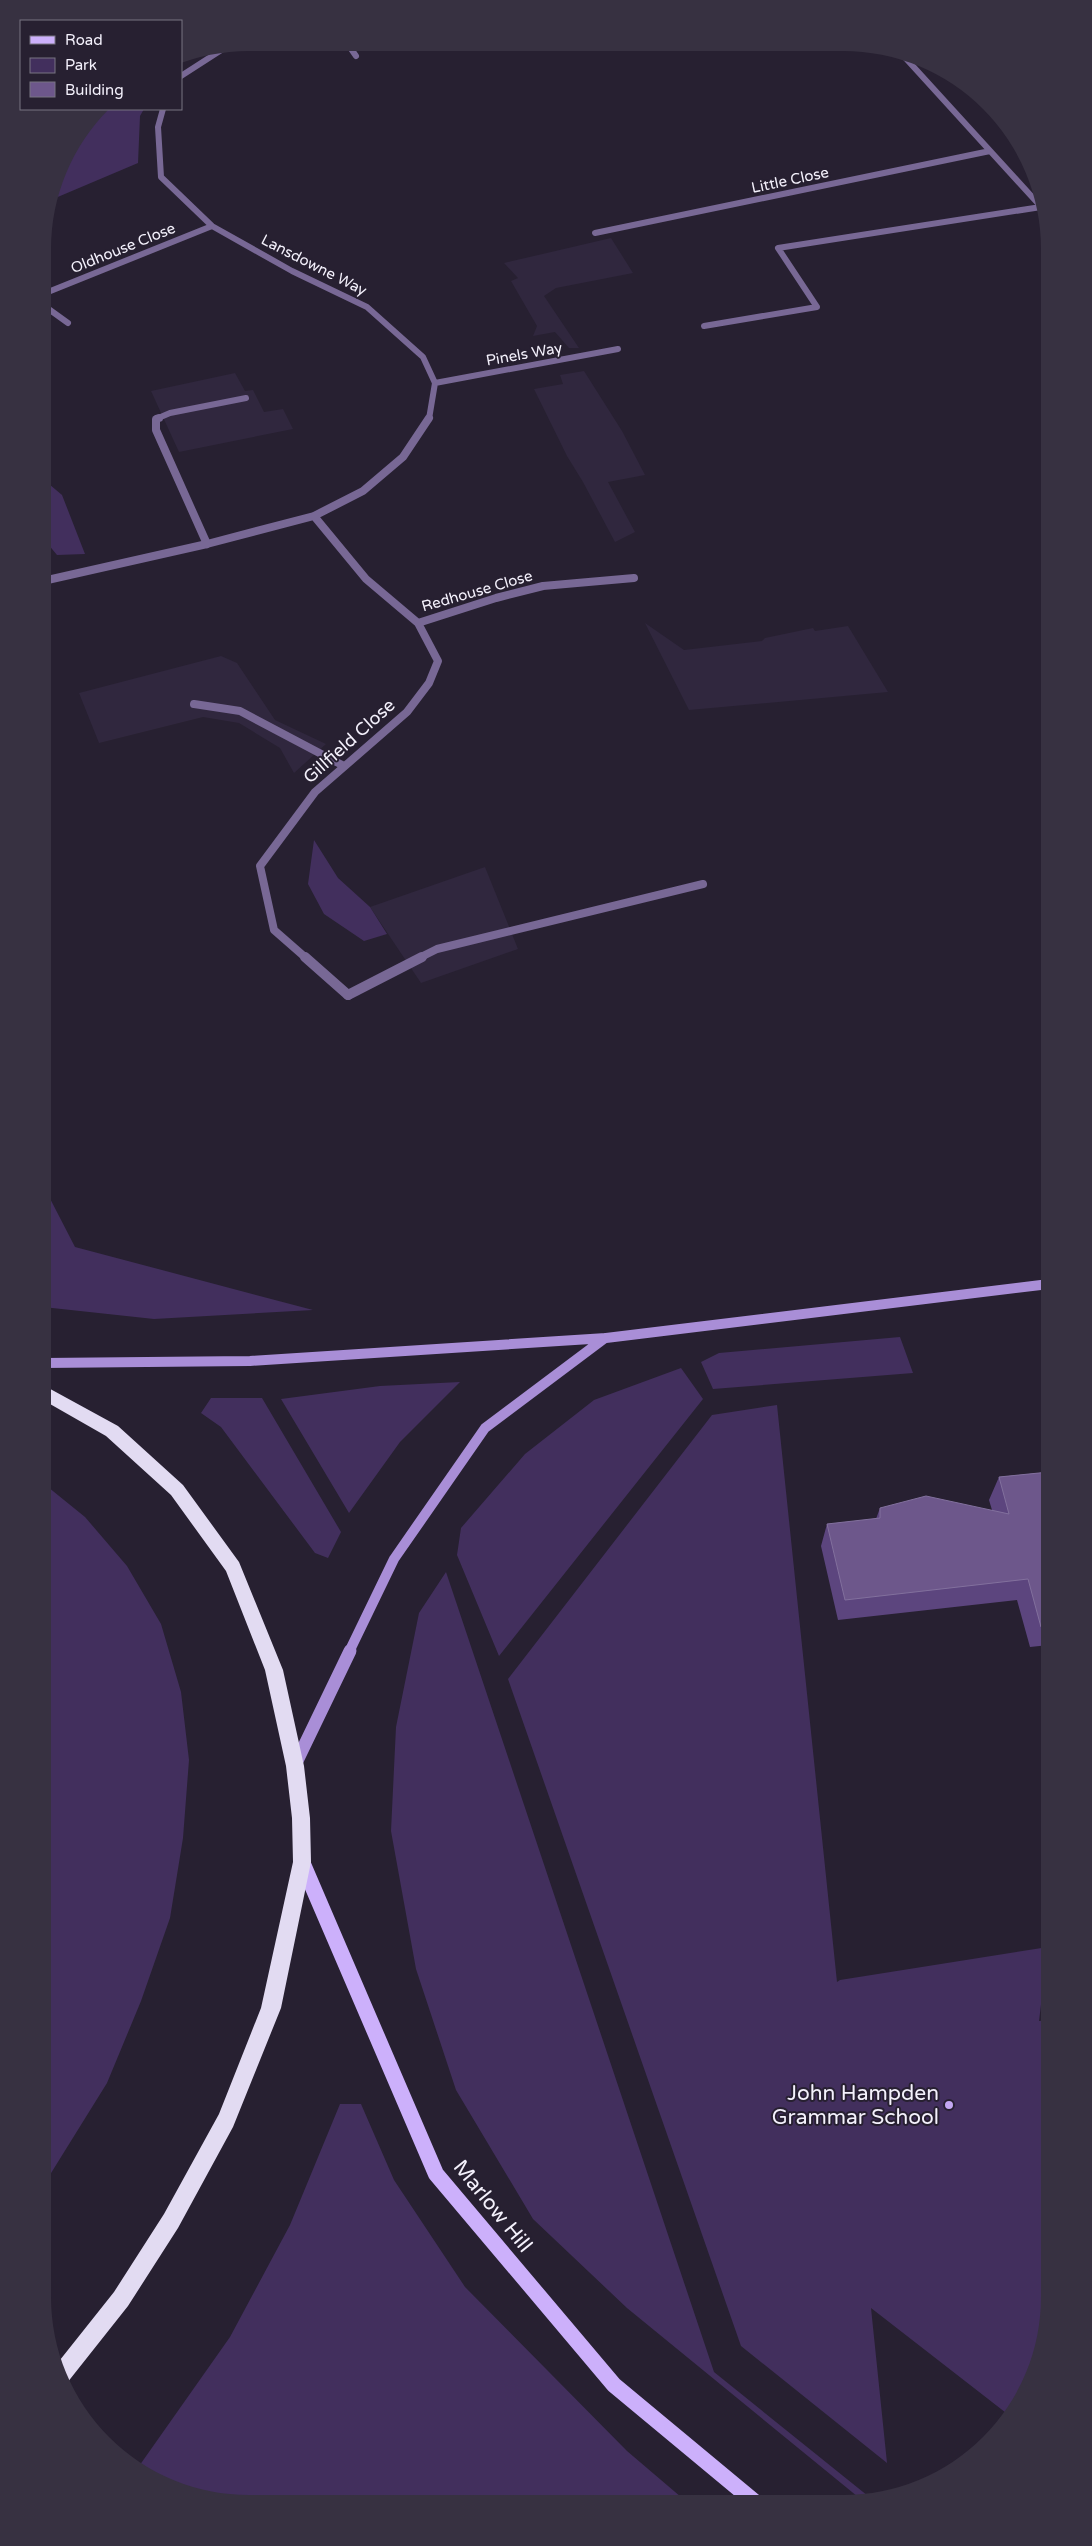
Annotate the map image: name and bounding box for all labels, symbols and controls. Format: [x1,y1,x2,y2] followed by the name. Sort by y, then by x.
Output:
[20,20,182,110] legend
[65,31,103,49] text: Road
[65,56,97,74] text: Park
[65,81,124,99] text: Building
[750,163,830,197] street label: Little Close
[68,219,178,277] street label: Oldhouse Close
[258,231,370,299] street label: Lansdowne Way
[484,338,564,370] street label: Pinels Way
[419,567,535,615] street label: Redhouse Close
[299,694,399,788] street label: Gillfield Close
[772,2081,939,2130] place label: John Hampden Grammar School
[943,2099,955,2111] marker: John Hampden Grammar School
[448,2155,537,2257] street label: Marlow Hill

